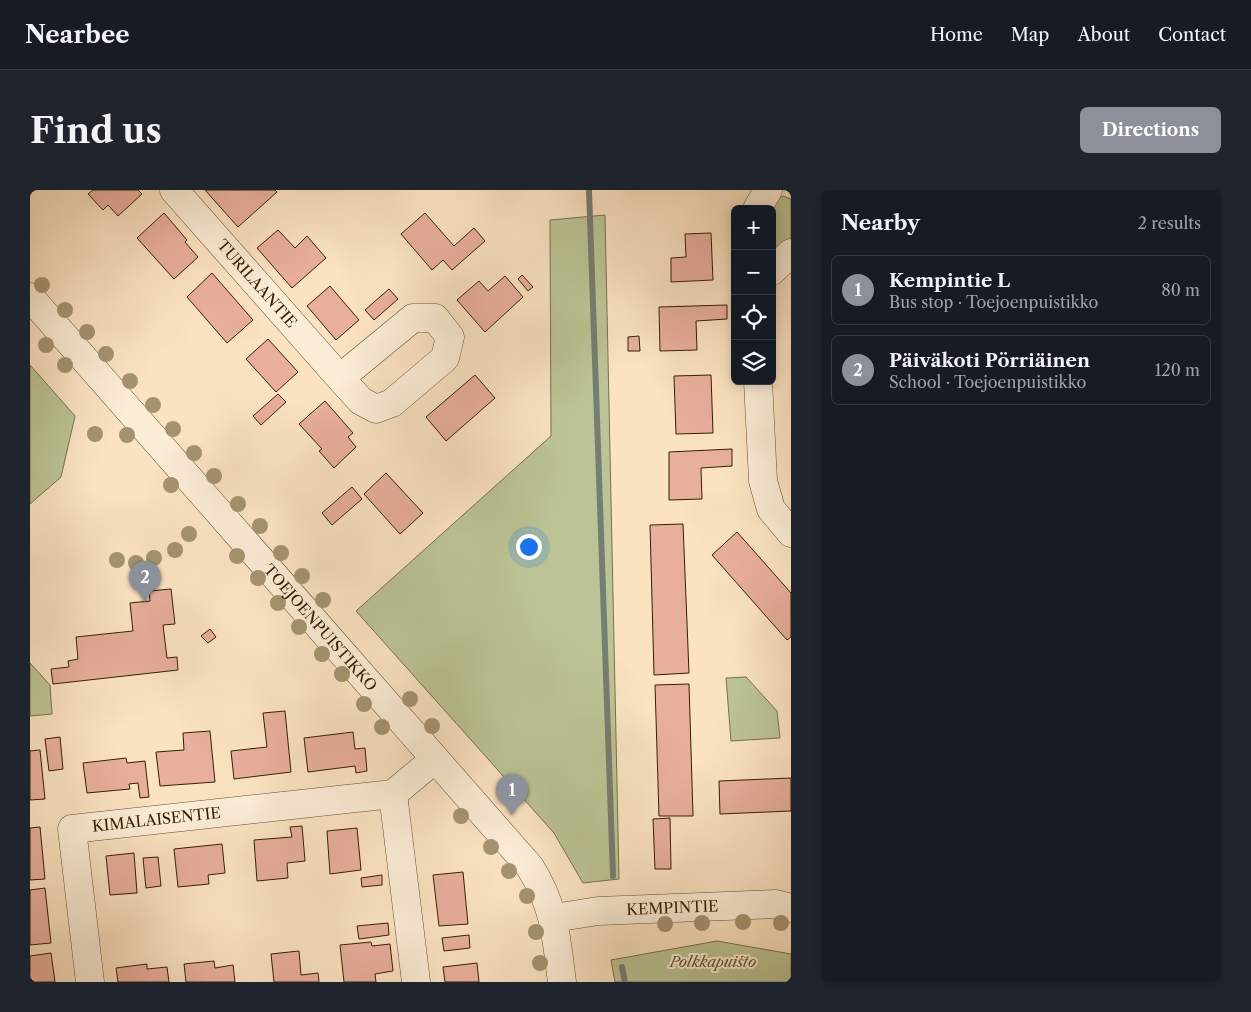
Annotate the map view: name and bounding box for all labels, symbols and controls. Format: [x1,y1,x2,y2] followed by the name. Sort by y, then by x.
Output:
[25,20,130,49] text: Nearbee
[930,24,983,46] text: Home
[1011,24,1049,46] text: Map
[1077,24,1130,46] text: About
[1158,24,1226,46] text: Contact
[1080,107,1221,153] button: Directions
[30,109,162,152] text: Find us
[731,205,776,385] map controls
[731,205,776,250] button: +
[841,210,920,235] text: Nearby
[1138,213,1201,233] text: 2 results
[213,235,301,331] street label: TURILAANTIE
[731,250,776,295] button: −
[889,269,1010,292] text: Kempintie L
[854,280,862,300] text: 1
[1161,280,1200,300] text: 80 m
[889,292,1098,312] text: Bus stop · Toejoenpuistikko
[731,295,776,340] button: locate
[731,340,776,385] button: layers
[889,349,1090,372] text: Päiväkoti Pörriäinen
[853,360,863,380] text: 2
[1155,360,1200,380] text: 120 m
[889,372,1086,392] text: School · Toejoenpuistikko
[516,534,542,560] your location
[260,560,381,695] street label: TOEJOENPUISTIKKO
[129,561,161,602] pin: 2
[496,774,528,815] pin: 1
[91,803,222,836] street label: KIMALAISENTIE
[626,896,719,919] street label: KEMPINTIE
[669,952,756,971] park label: Polkkapuisto

